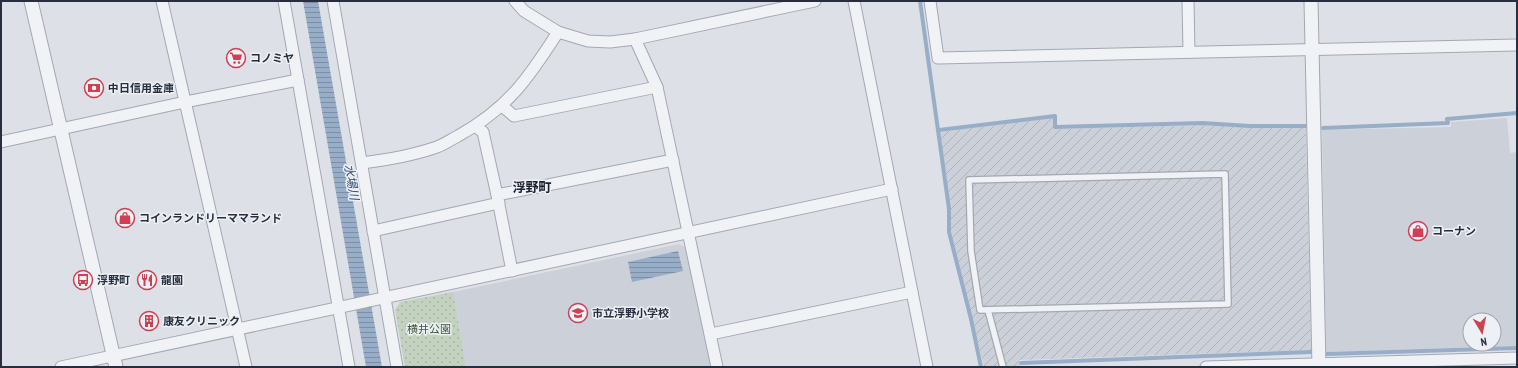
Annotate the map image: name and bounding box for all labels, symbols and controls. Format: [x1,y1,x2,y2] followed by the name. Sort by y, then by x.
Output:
[225,47,247,69] supermarket icon: コノミヤ
[250,51,294,65] place label: コノミヤ
[83,77,105,99] bank icon: 中日信用金庫
[108,81,174,95] place label: 中日信用金庫
[341,163,363,203] water label: 水場川
[512,179,552,196] district label: 浮野町
[114,207,136,229] shop icon: コインランドリーママランド
[139,211,282,225] place label: コインランドリーママランド
[1407,220,1429,242] shop icon: コーナン
[1432,224,1476,238] place label: コーナン
[72,269,94,291] bus stop icon: 浮野町
[136,269,158,291] restaurant icon: 龍園
[97,273,130,287] place label: 浮野町
[161,273,183,287] place label: 龍園
[567,302,589,324] school or university icon: 市立浮野小学校
[592,306,669,320] place label: 市立浮野小学校
[138,310,160,332] building icon: 康友クリニック
[1462,312,1502,352] north arrow
[163,314,240,328] place label: 康友クリニック
[407,322,451,336] park label: 横井公園
[1480,334,1488,349] text: N

